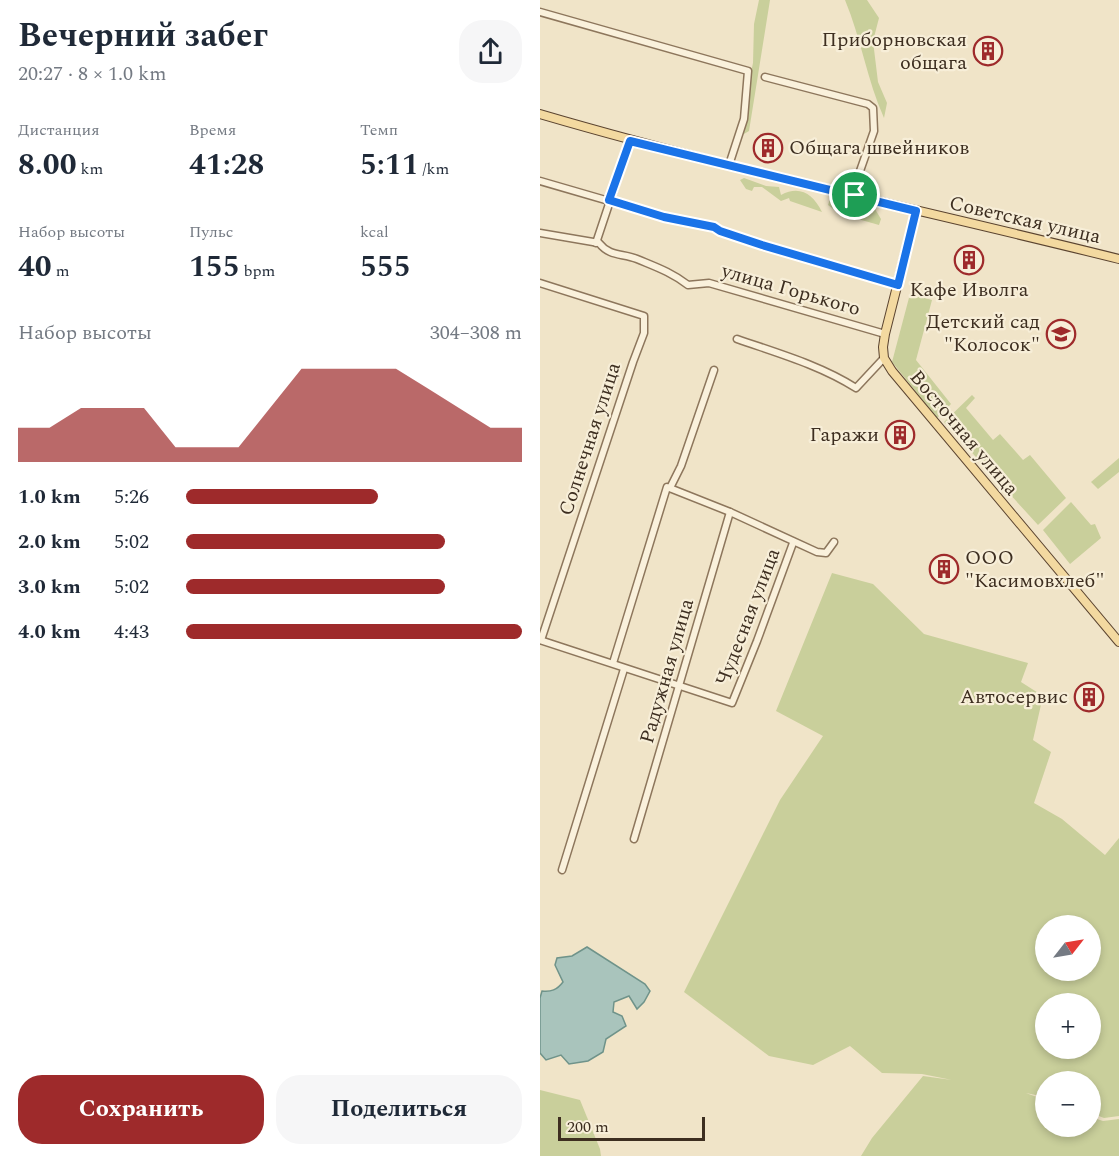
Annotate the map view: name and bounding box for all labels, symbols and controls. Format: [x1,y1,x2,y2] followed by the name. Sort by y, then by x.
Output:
[18,11,268,61] text: Вечерний забег
[459,20,522,83] button: share
[821,25,967,78] place label: Приборновская общага
[972,35,1004,67] building icon: Приборновская общага
[18,59,166,89] text: 20:27 · 8 × 1.0 km
[18,118,100,142] text: Дистанция
[189,118,236,142] text: Время
[360,118,398,142] text: Темп
[752,132,784,164] building icon: Общага швейников
[789,133,969,163] place label: Общага швейников
[18,142,77,188] text: 8.00
[189,142,264,188] text: 41:28
[360,142,419,188] text: 5:11
[77,157,103,181] text: km
[419,157,449,181] text: /km
[829,169,880,220] pin
[838,178,871,211] icon: arrive
[946,188,1104,252] street label: Советская улица
[18,220,125,244] text: Набор высоты
[189,220,233,244] text: Пульс
[360,220,389,244] text: kcal
[18,244,52,290] text: 40
[189,244,240,290] text: 155
[360,244,411,290] text: 555
[953,244,985,276] building icon: Кафе Иволга
[717,256,864,324] street label: улица Горького
[52,259,69,283] text: m
[240,259,275,283] text: bpm
[910,275,1029,305] place label: Кафе Иволга
[926,307,1040,360] place label: Детский сад "Колосок"
[18,318,152,348] text: Набор высоты
[430,318,522,348] text: 304–308 m
[1045,318,1077,350] school or university icon: Детский сад "Колосок"
[551,358,629,520] street label: Солнечная улица
[902,363,1026,503] street label: Восточная улица
[884,419,916,451] building icon: Гаражи
[810,420,879,450] place label: Гаражи
[18,482,81,512] text: 1.0 km
[114,482,149,512] text: 5:26
[18,527,81,557] text: 2.0 km
[114,527,149,557] text: 5:02
[965,543,1104,596] place label: ООО "Касимовхлеб"
[708,544,788,690] street label: Чудесная улица
[928,553,960,585] building icon: ООО "Касимовхлеб"
[18,572,81,602] text: 3.0 km
[114,572,149,602] text: 5:02
[632,595,702,747] street label: Радужная улица
[18,617,81,647] text: 4.0 km
[114,617,149,647] text: 4:43
[1073,681,1105,713] building icon: Автосервис
[960,682,1068,712] place label: Автосервис
[1035,915,1101,981] north arrow
[1035,915,1101,1137] map controls
[1035,993,1101,1059] button: +
[1035,1071,1101,1137] button: −
[18,1075,264,1144] button: Сохранить
[276,1075,522,1144] button: Поделиться
[558,1114,705,1142] scale bar
[567,1115,609,1139] text: 200 m

